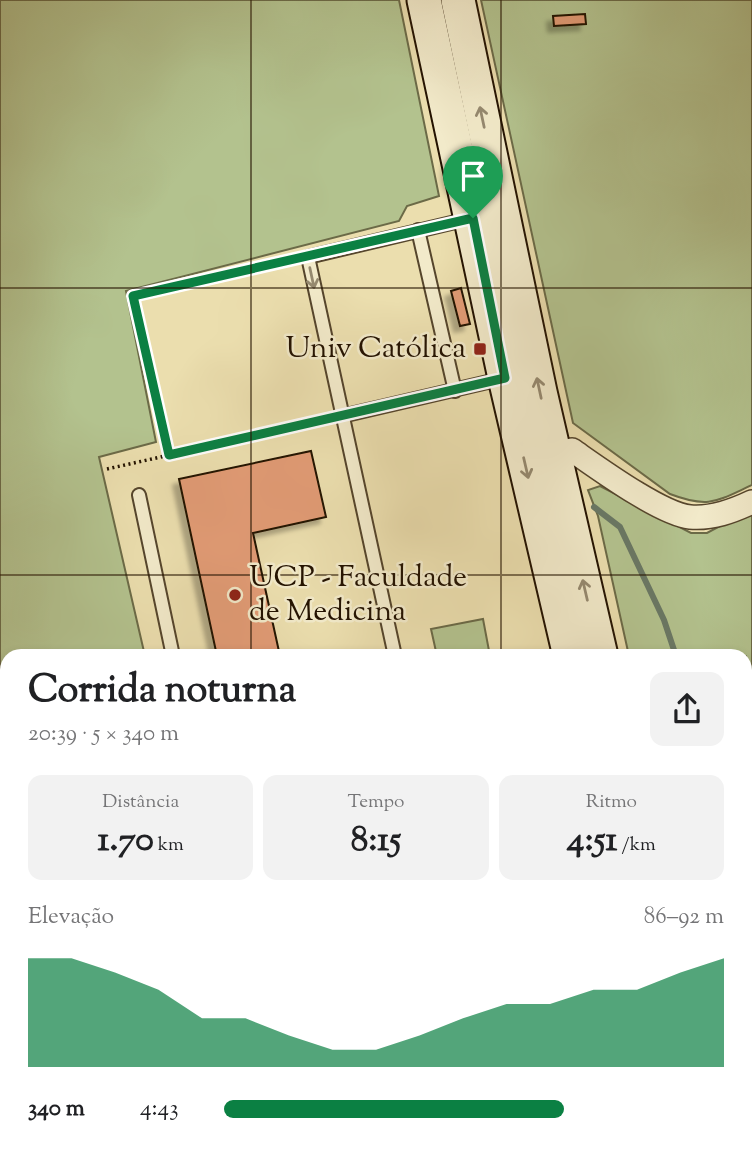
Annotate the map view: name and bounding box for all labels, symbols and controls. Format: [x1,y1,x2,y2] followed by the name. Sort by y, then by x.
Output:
[475,106,489,129] one-way arrow
[443,146,503,218] pin
[454,157,492,195] icon: arrive
[306,266,320,289] one-way arrow
[285,328,466,371] place label: Univ Católica
[472,341,488,357] marker: Univ Católica
[532,377,545,399] one-way arrow
[520,456,533,479] one-way arrow
[249,557,467,634] place label: UCP - Faculdade de Medicina
[578,579,592,602] one-way arrow
[227,587,243,603] marker: UCP - Faculdade de Medicina
[28,665,296,719] text: Corrida noturna
[650,672,724,746] button: share
[28,718,179,751] text: 20:39 · 5 × 340 m
[102,789,179,816] text: Distância
[347,789,405,816] text: Tempo
[586,789,637,816] text: Ritmo
[98,816,154,867] text: 1.70
[351,816,401,867] text: 8:15
[567,816,617,867] text: 4:51
[154,832,184,859] text: km
[617,832,656,859] text: /km
[28,901,114,934] text: Elevação
[644,901,724,934] text: 86–92 m
[28,1093,85,1126] text: 340 m
[140,1093,178,1126] text: 4:43

